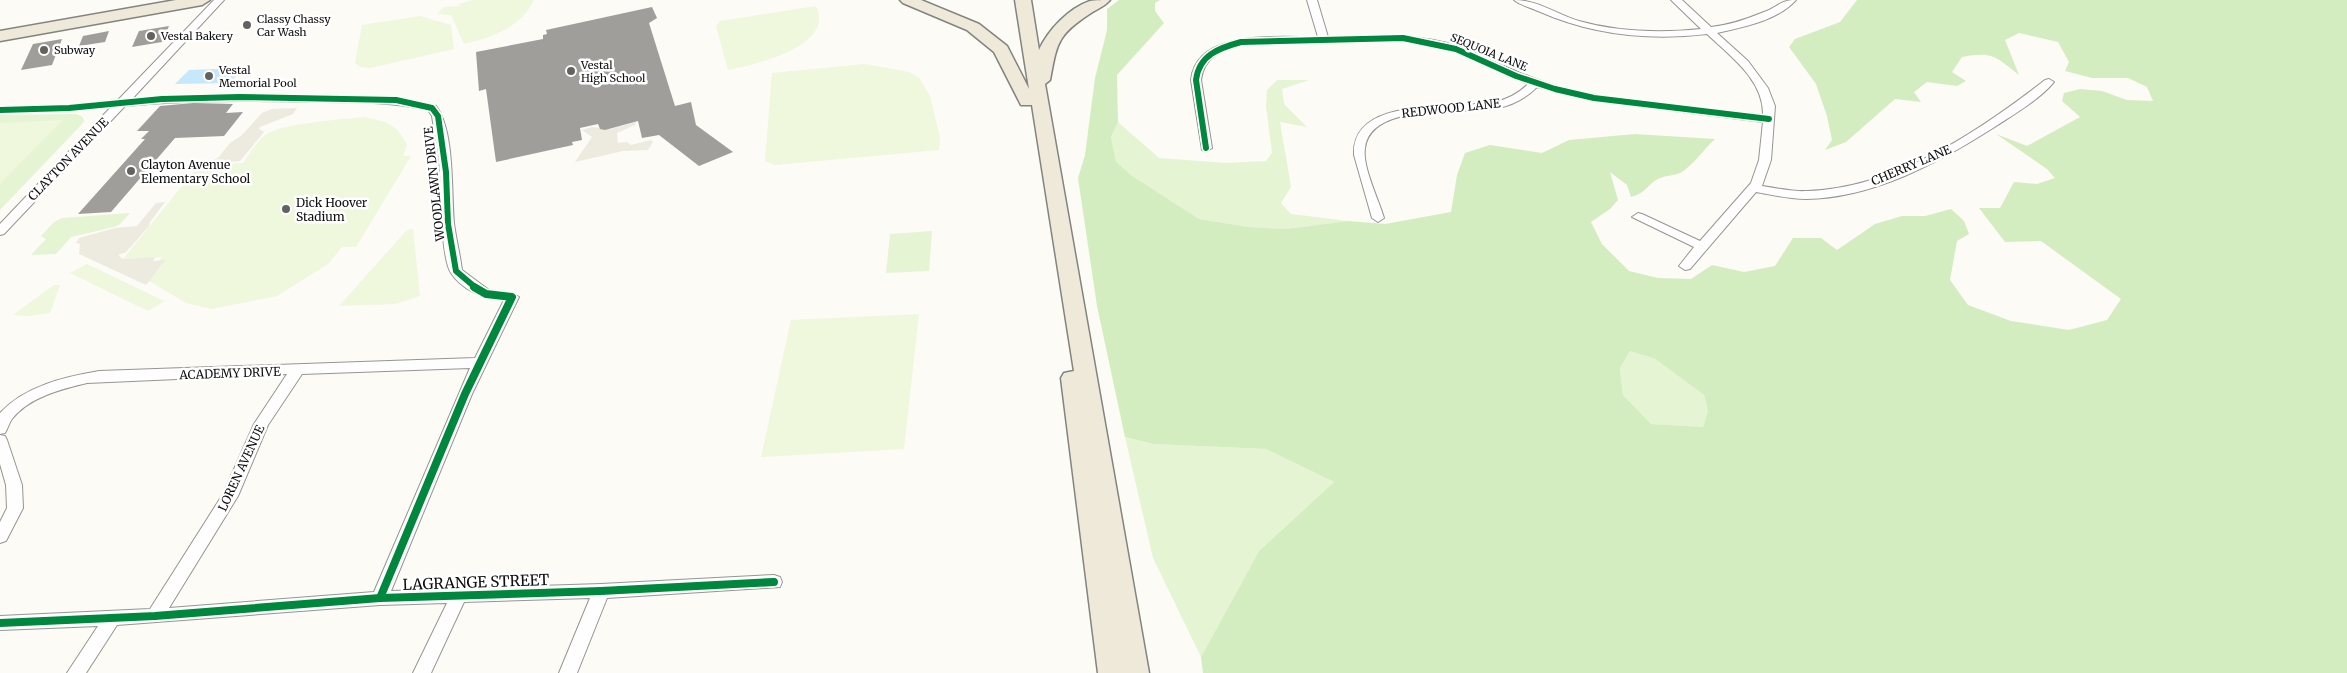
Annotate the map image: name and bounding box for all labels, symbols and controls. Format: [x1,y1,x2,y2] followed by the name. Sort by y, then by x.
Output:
[257,12,331,39] place label: Classy Chassy Car Wash
[241,19,253,31] marker: Classy Chassy Car Wash
[160,29,233,43] place label: Vestal Bakery
[145,30,157,42] marker: Vestal Bakery
[1448,30,1530,74] street label: SEQUOIA LANE
[54,43,96,57] place label: Subway
[38,44,50,56] marker: Subway
[580,58,646,85] place label: Vestal High School
[218,63,297,90] place label: Vestal Memorial Pool
[565,65,577,77] marker: Vestal High School
[203,70,215,82] marker: Vestal Memorial Pool
[1401,95,1502,121] street label: REDWOOD LANE
[25,114,112,204] street label: CLAYTON AVENUE
[420,126,448,243] street label: WOODLAWN DRIVE
[1869,141,1954,189] street label: CHERRY LANE
[141,157,251,186] place label: Clayton Avenue Elementary School
[125,165,137,177] marker: Clayton Avenue Elementary School
[296,195,368,224] place label: Dick Hoover Stadium
[280,203,292,215] marker: Dick Hoover Stadium
[178,364,281,382] street label: ACADEMY DRIVE
[215,422,268,513] street label: LOREN AVENUE
[402,570,550,594] street label: LAGRANGE STREET

